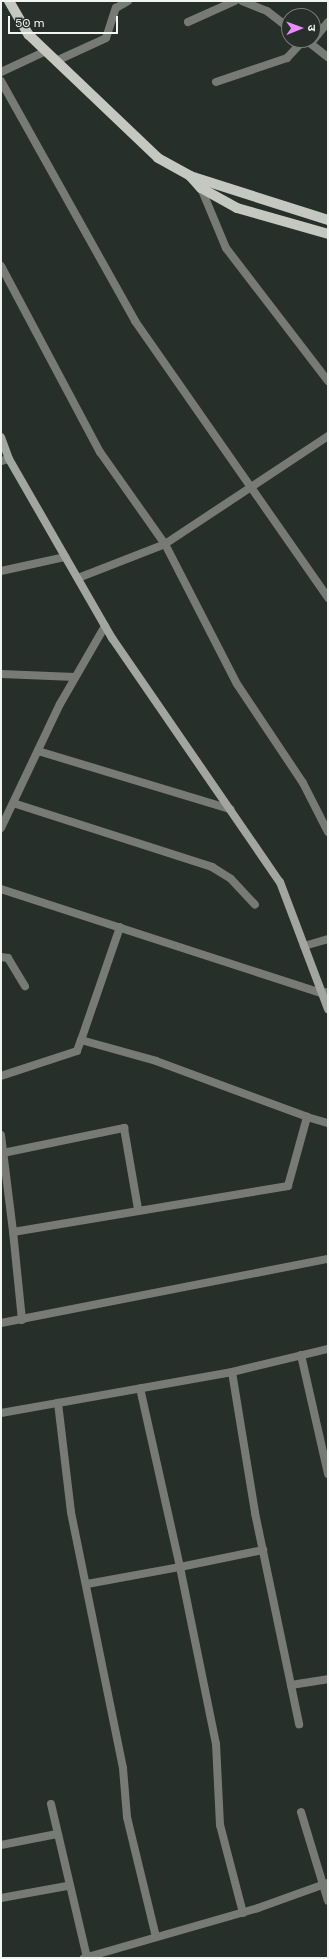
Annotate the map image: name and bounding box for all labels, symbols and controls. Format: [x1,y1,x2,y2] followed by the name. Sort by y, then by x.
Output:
[10,8,120,34] scale bar
[281,8,321,48] north arrow
[15,15,44,31] text: 50 m
[305,24,319,31] text: उ

